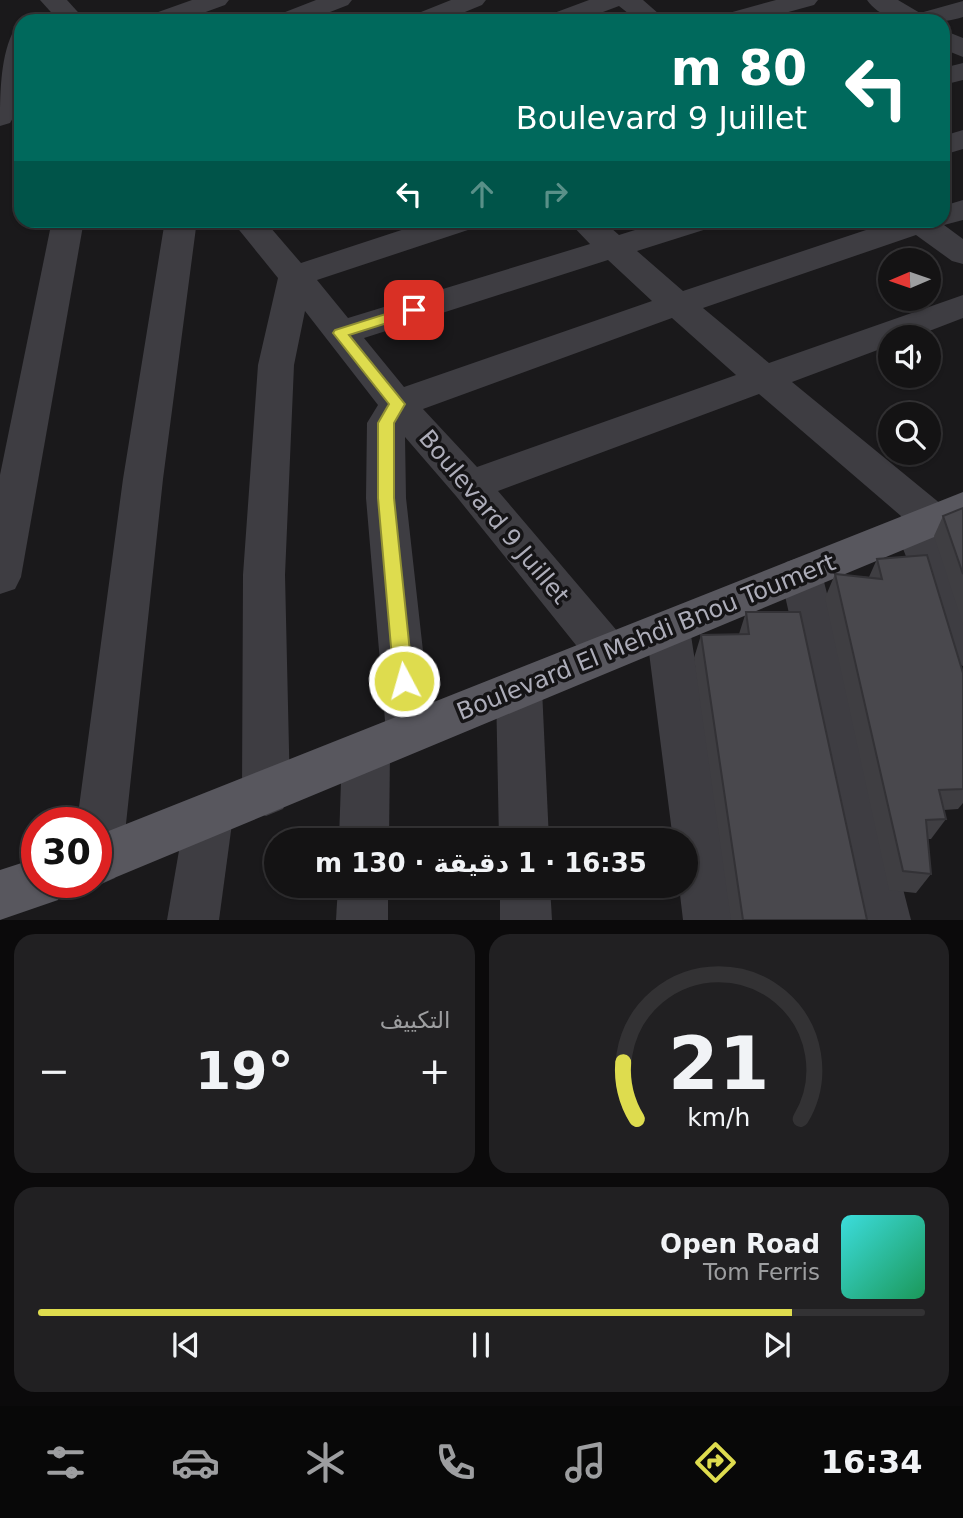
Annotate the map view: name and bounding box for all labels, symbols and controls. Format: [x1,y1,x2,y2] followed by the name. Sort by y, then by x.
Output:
[671,40,807,97] text: 80 m
[831,42,922,133] icon: left
[516,99,807,137] text: Boulevard 9 Juillet
[390,175,428,213] icon: left
[463,175,501,213] icon: ahead
[536,175,574,213] icon: right
[878,248,942,312] north arrow
[878,248,941,465] map controls
[384,280,444,340] pin
[395,291,433,329] icon: arrive
[878,325,941,388] button: sound
[878,402,941,465] button: search
[413,424,575,610] street label: Boulevard 9 Juillet
[453,548,839,726] street label: Boulevard El Mehdi Bnou Toumert
[367,644,441,718] position arrow
[21,807,112,898] speed limit sign: 30
[315,848,647,878] text: 16:35 · 1 دقيقة · 130 m
[380,1007,451,1033] text: التكييف
[668,1022,769,1107] text: 21
[195,1041,293,1101] text: 19°
[38,1049,70,1093] text: −
[419,1049,451,1093] text: +
[687,1103,750,1132] text: km/h
[660,1229,820,1259] text: Open Road
[703,1259,820,1285] text: Tom Ferris
[167,1326,205,1364] icon: previous
[462,1326,500,1364] icon: pause
[758,1326,796,1364] icon: next
[41,1438,90,1487] icon: filters
[171,1438,220,1487] icon: car
[301,1438,350,1487] icon: climate
[431,1438,480,1487] icon: phone
[561,1438,610,1487] icon: music
[691,1438,740,1487] icon: directions
[821,1443,923,1481] text: 16:34

